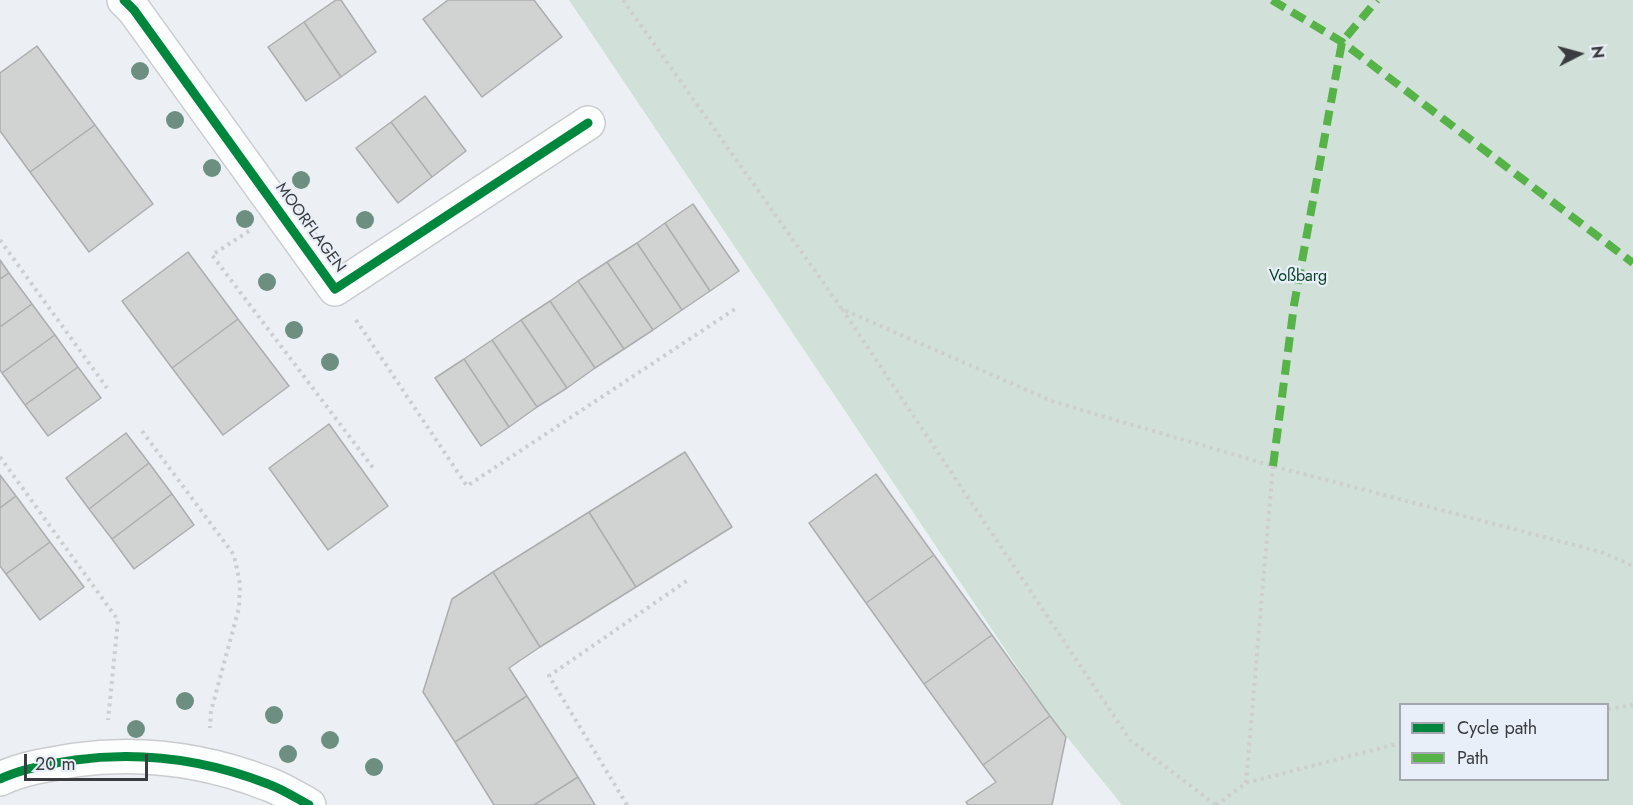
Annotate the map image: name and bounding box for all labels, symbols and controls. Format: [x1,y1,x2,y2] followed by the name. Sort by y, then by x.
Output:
[1549,24,1609,84] north arrow
[1585,45,1610,60] text: N
[271,179,349,277] street label: MOORFLAGEN
[1269,267,1327,287] park label: Voßbarg
[1399,703,1609,781] legend
[1457,715,1537,741] text: Cycle path
[27,742,152,780] scale bar
[1457,745,1489,771] text: Path
[35,751,75,777] text: 20 m

